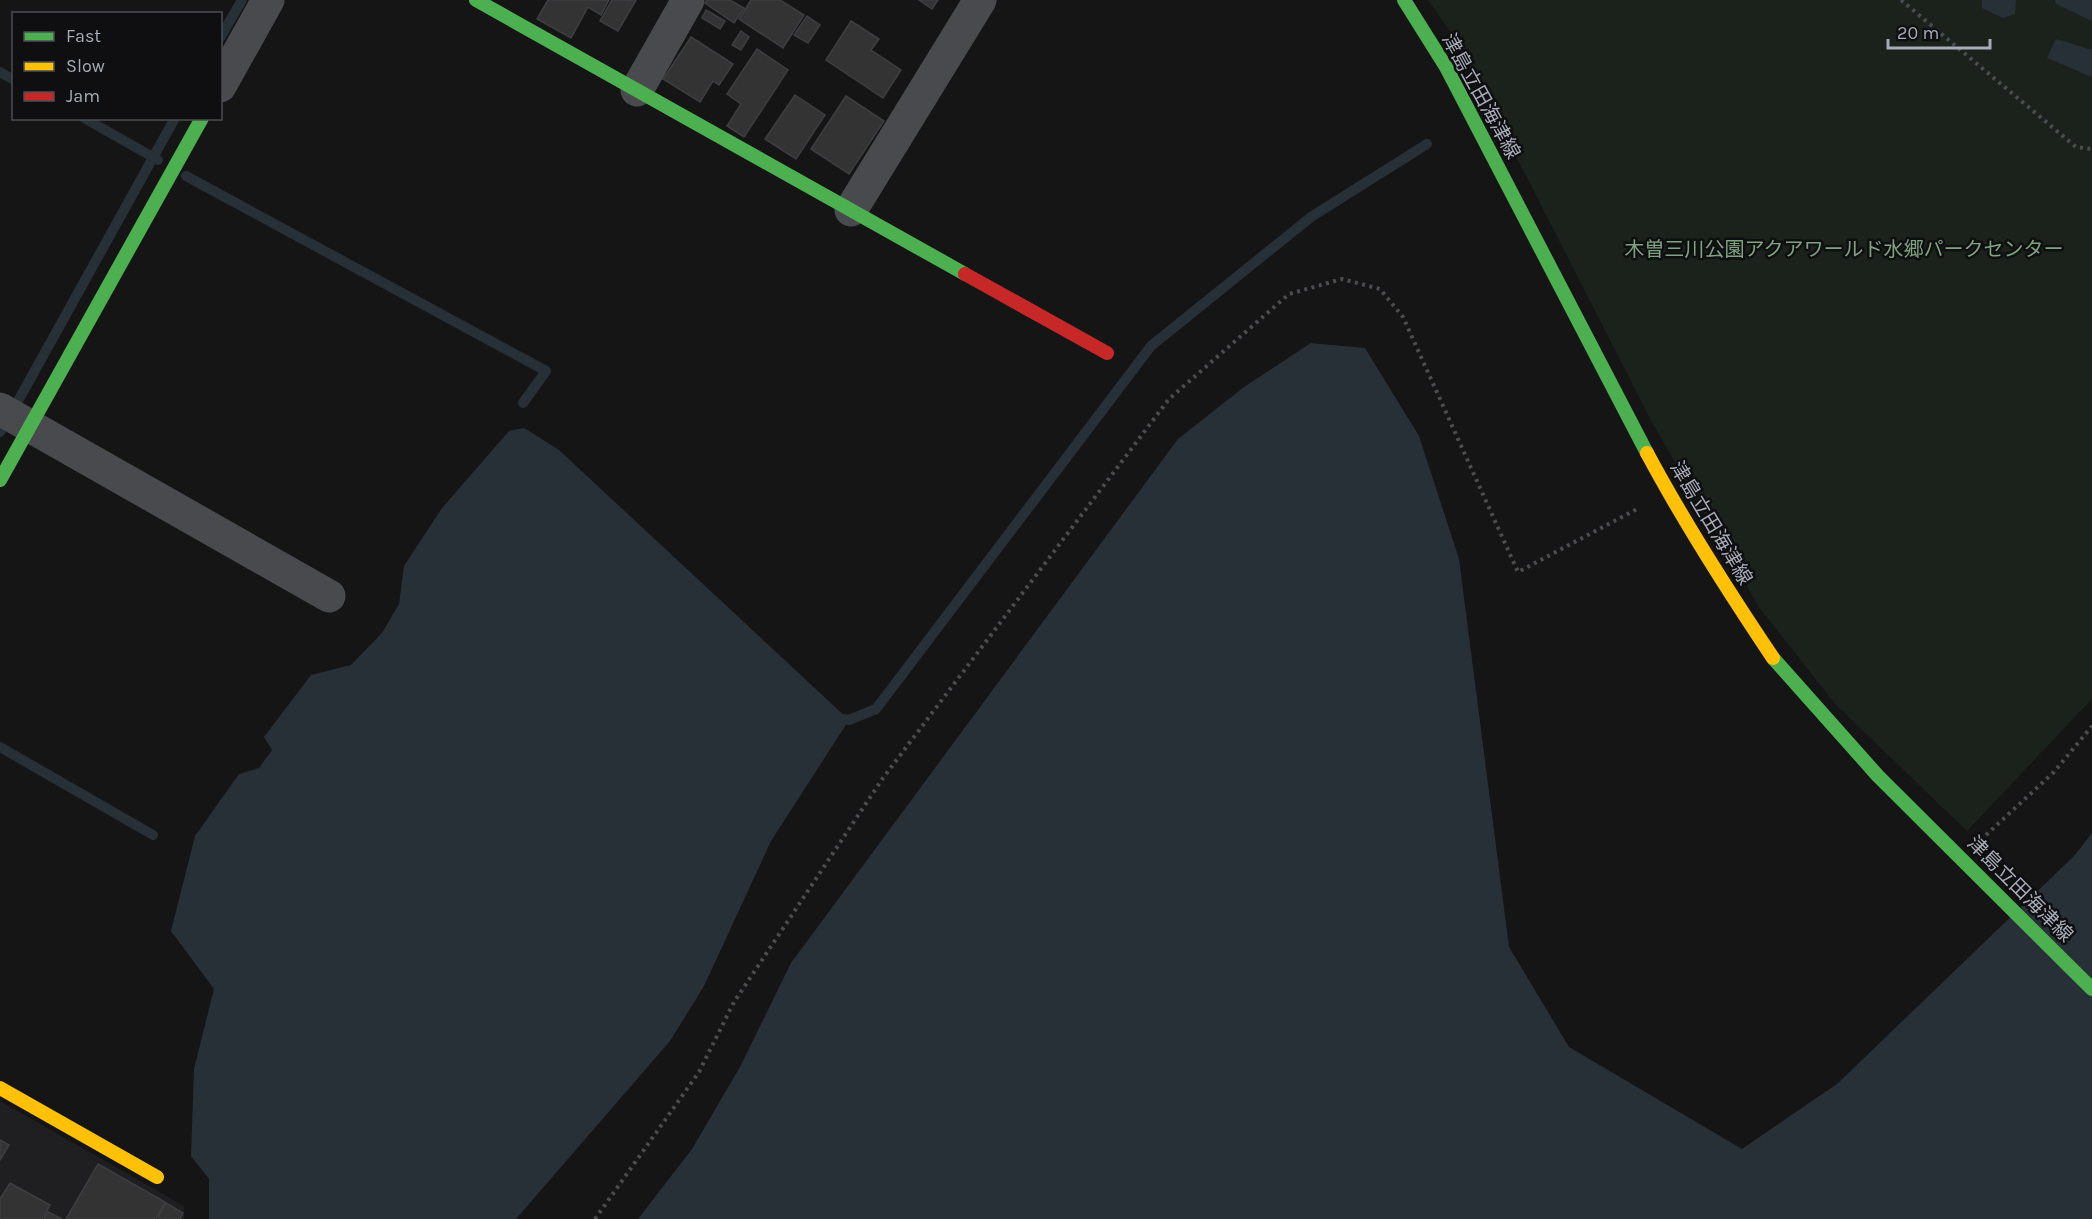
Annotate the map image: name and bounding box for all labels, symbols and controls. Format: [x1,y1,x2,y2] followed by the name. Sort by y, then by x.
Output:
[12,12,222,120] legend
[1888,12,1990,50] scale bar
[1897,22,1939,44] text: 20 m
[66,25,101,47] text: Fast
[1437,29,1525,163] street label: 津島立田海津線
[66,55,105,77] text: Slow
[66,85,100,107] text: Jam
[1625,238,2064,261] park label: 木曽三川公園アクアワールド水郷パークセンター
[1665,457,1757,589] street label: 津島立田海津線
[1962,831,2078,947] street label: 津島立田海津線

